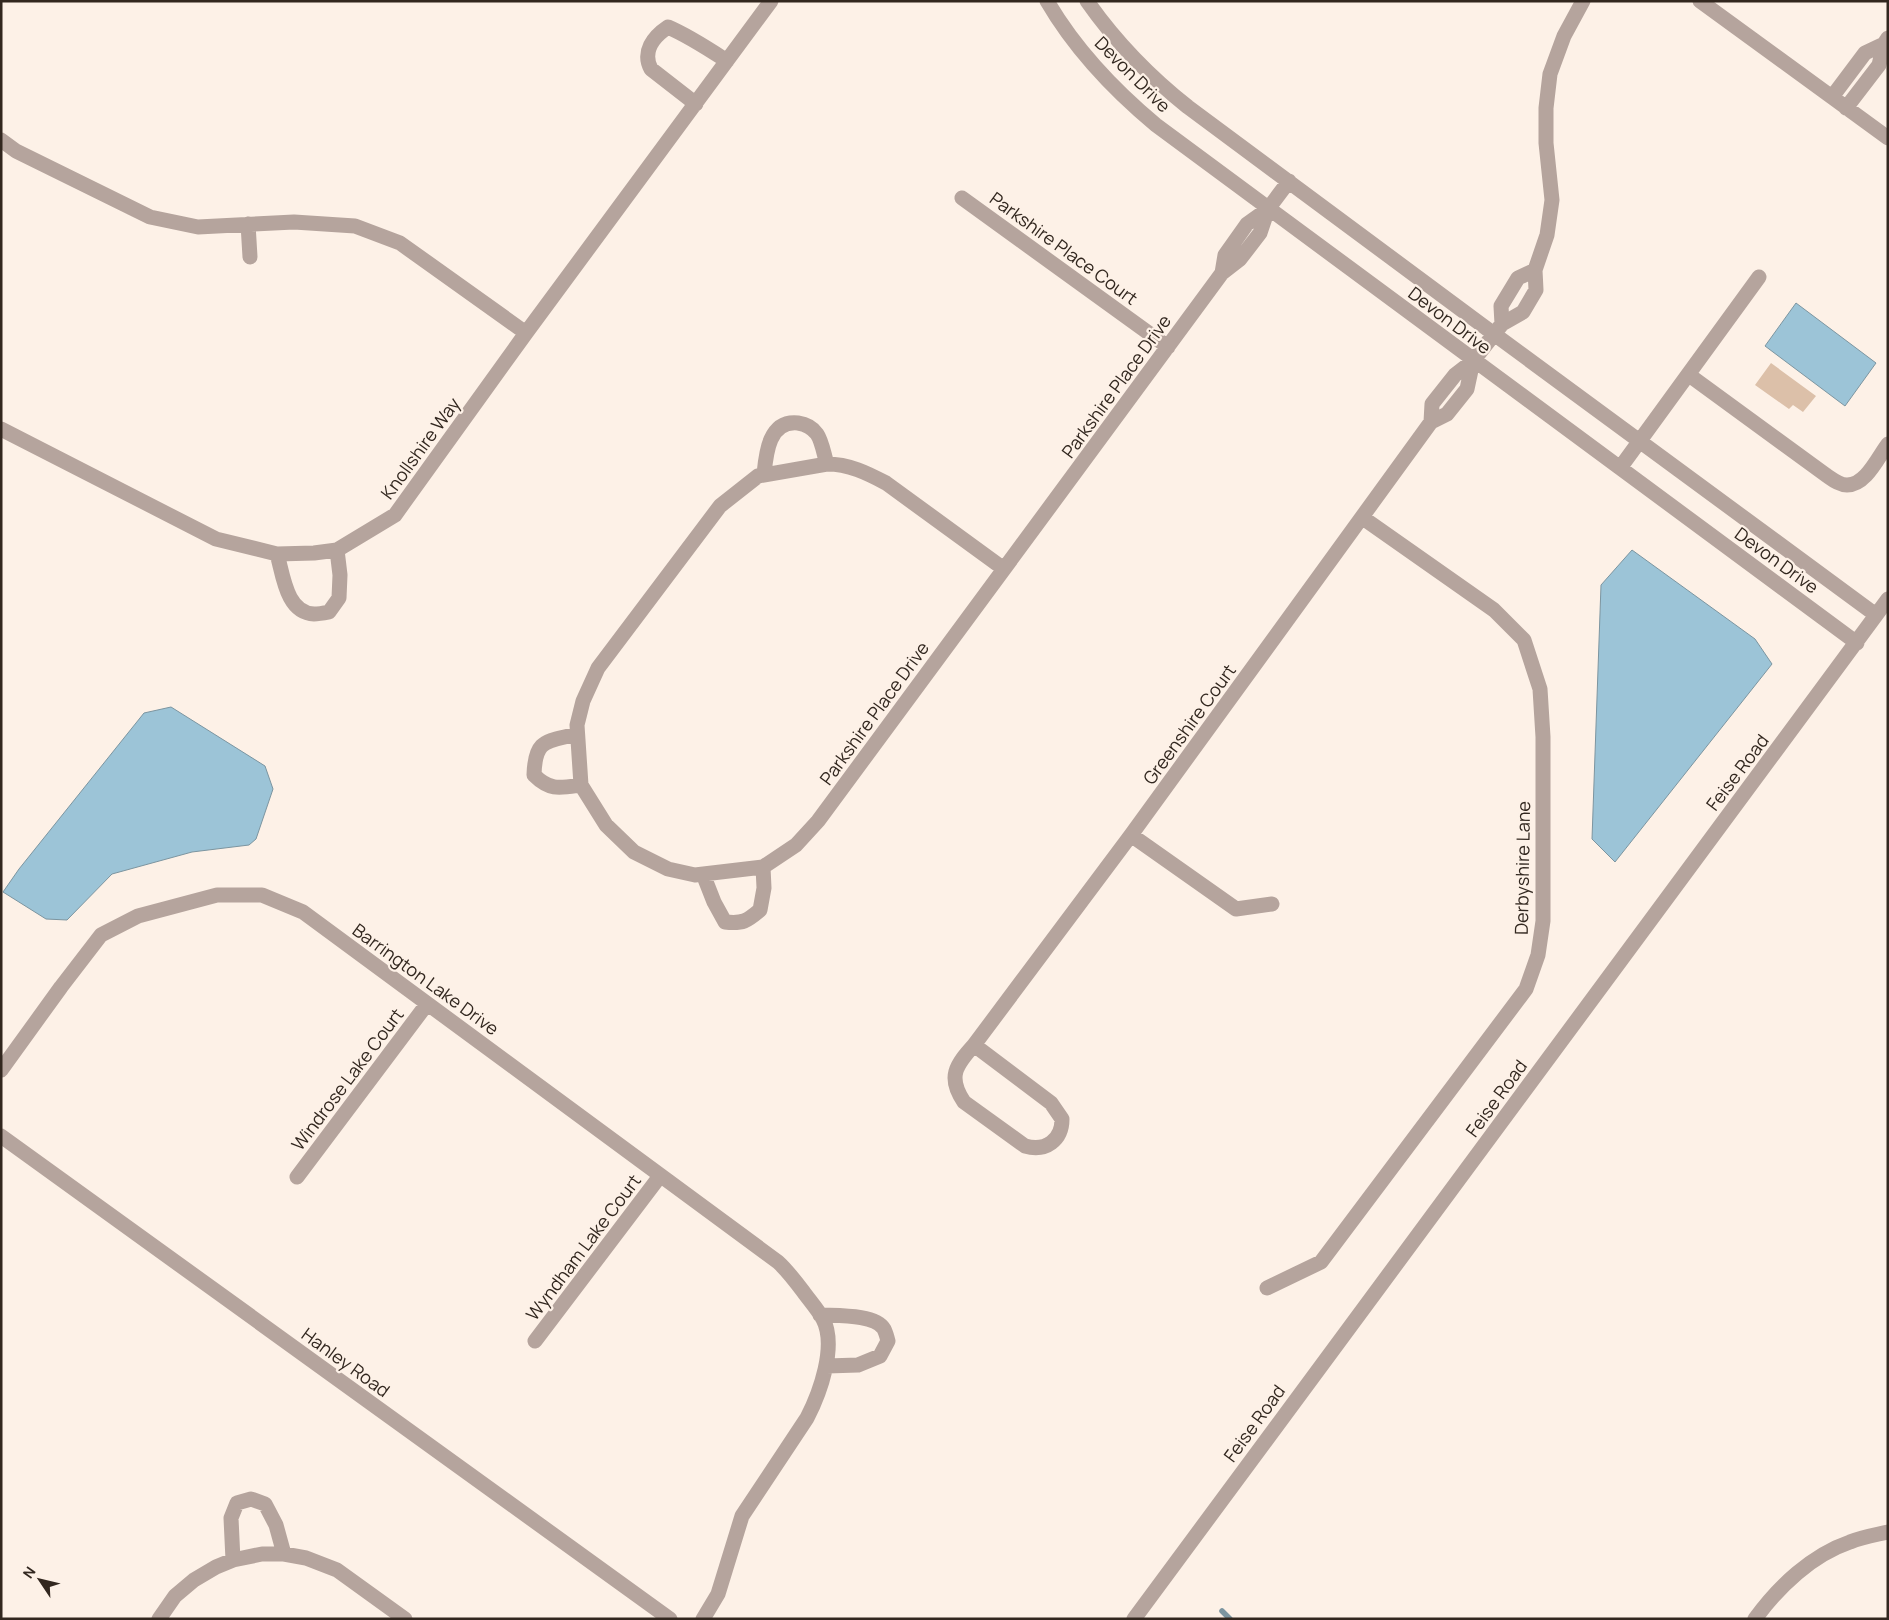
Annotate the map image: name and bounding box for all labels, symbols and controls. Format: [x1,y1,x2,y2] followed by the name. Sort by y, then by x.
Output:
[1090,31,1176,117] street label: Devon Drive
[985,186,1143,310] street label: Parkshire Place Court
[1404,281,1496,359] street label: Devon Drive
[1056,310,1176,462] street label: Parkshire Place Drive
[375,392,465,504] street label: Knollshire Way
[1730,521,1824,599] street label: Devon Drive
[814,637,934,789] street label: Parkshire Place Drive
[1137,659,1241,789] street label: Greenshire Court
[1700,729,1774,815] street label: Feise Road
[1509,801,1535,935] street label: Derbyshire Lane
[348,918,504,1040] street label: Barrington Lake Drive
[286,1003,408,1155] street label: Windrose Lake Court
[1460,1055,1532,1141] street label: Feise Road
[520,1169,646,1325] street label: Wyndham Lake Court
[297,1322,395,1402] street label: Hanley Road
[1218,1380,1290,1466] street label: Feise Road
[15,1555,65,1605] north arrow
[18,1563,40,1582] text: N

